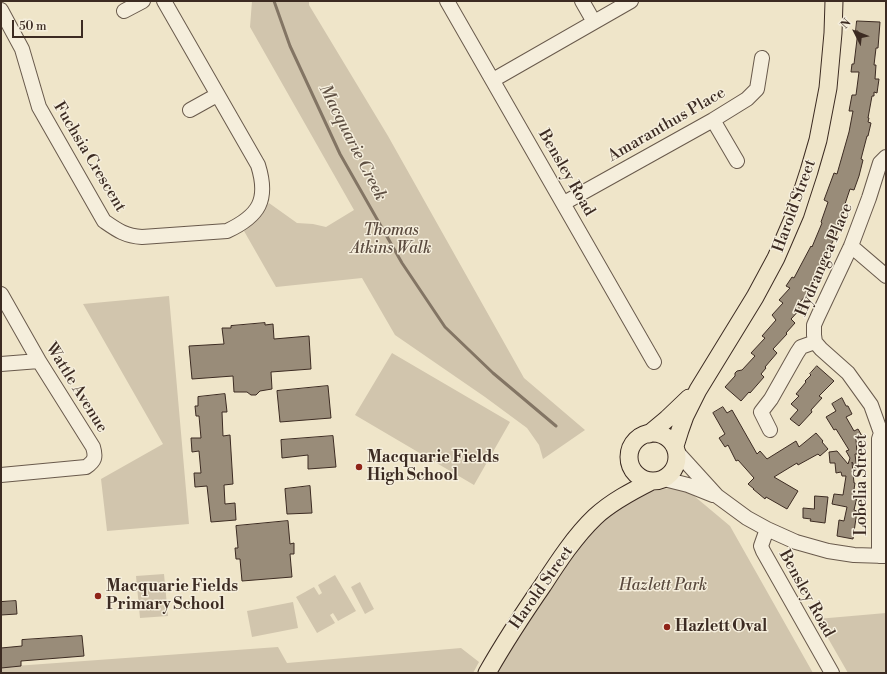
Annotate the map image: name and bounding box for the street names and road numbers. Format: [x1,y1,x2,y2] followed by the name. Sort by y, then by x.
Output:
[605,84,729,166] street label: Amaranthus Place
[49,99,129,215] street label: Fuchsia Crescent
[533,126,599,220] street label: Bensley Road
[769,157,821,255] street label: Harold Street
[792,200,858,320] street label: Hydrangea Place
[41,340,111,436] street label: Wattle Avenue
[852,434,872,536] street label: Lobelia Street
[506,543,578,633] street label: Harold Street
[774,547,838,641] street label: Bensley Road

